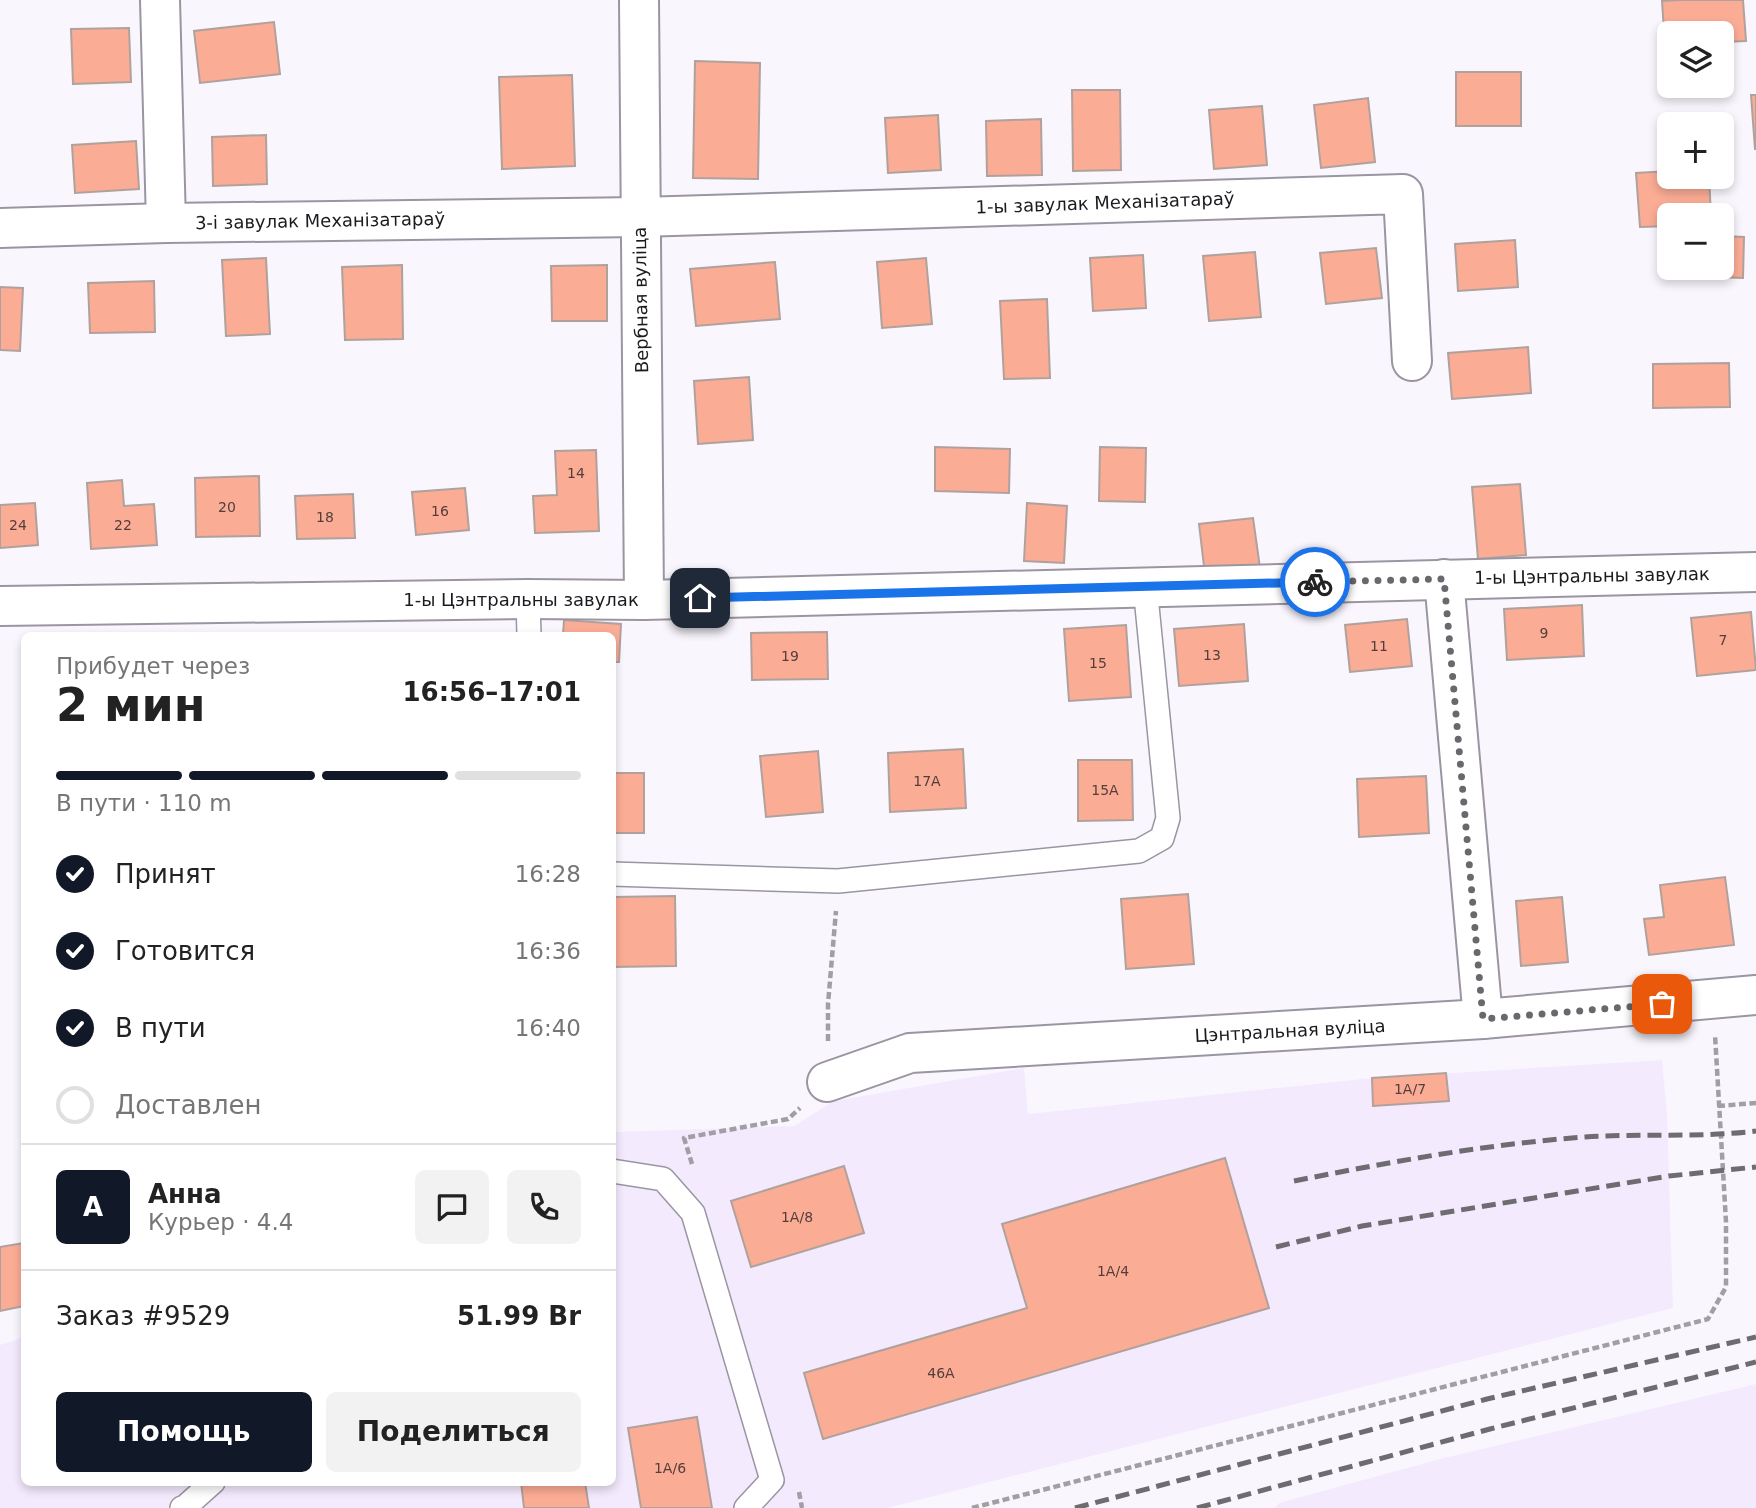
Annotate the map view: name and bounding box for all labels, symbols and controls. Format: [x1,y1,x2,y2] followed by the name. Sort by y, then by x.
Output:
[1657,21,1734,280] map controls
[1657,21,1734,98] button: layers
[1657,112,1734,189] button: +
[975,187,1235,218] street label: 1-ы завулак Механізатараў
[1657,203,1734,280] button: −
[195,208,445,233] street label: 3-і завулак Механізатараў
[629,227,652,373] street label: Вербная вуліца
[567,465,585,481] house number: 14
[218,499,236,515] house number: 20
[431,503,449,519] house number: 16
[316,509,334,525] house number: 18
[9,517,27,533] house number: 24
[114,517,132,533] house number: 22
[1280,547,1350,617] courier
[1296,563,1334,601] icon: bike
[1474,563,1710,588] street label: 1-ы Цэнтральны завулак
[670,568,730,628] pin
[681,579,719,617] icon: home
[403,589,639,610] street label: 1-ы Цэнтральны завулак
[1540,625,1548,641] house number: 9
[1719,632,1727,648] house number: 7
[1370,638,1388,654] house number: 11
[1203,647,1221,663] house number: 13
[781,648,799,664] house number: 19
[56,653,250,679] text: Прибудет через
[1089,655,1107,671] house number: 15
[402,677,581,707] text: 16:56–17:01
[56,678,206,732] text: 2 мин
[913,773,941,789] house number: 17А
[1091,782,1119,798] house number: 15А
[56,790,232,816] text: В пути · 110 m
[56,855,94,893] icon: check
[115,859,216,889] text: Принят
[515,861,581,887] text: 16:28
[56,932,94,970] icon: check
[115,936,255,966] text: Готовится
[515,938,581,964] text: 16:36
[1632,974,1692,1034] pin
[1643,985,1681,1023] icon: bag
[56,1009,94,1047] icon: check
[115,1013,206,1043] text: В пути
[515,1015,581,1041] text: 16:40
[1194,1015,1386,1046] street label: Цэнтральная вуліца
[1394,1081,1426,1097] house number: 1А/7
[115,1090,262,1120] text: Доставлен
[415,1170,489,1244] button: chat
[507,1170,581,1244] button: phone
[148,1179,222,1209] text: Анна
[83,1192,103,1222] text: А
[148,1209,293,1235] text: Курьер · 4.4
[781,1209,813,1225] house number: 1А/8
[1097,1263,1129,1279] house number: 1А/4
[56,1301,230,1331] text: Заказ #9529
[457,1301,581,1331] text: 51.99 Br
[927,1365,955,1381] house number: 46А
[56,1392,312,1472] button: Помощь
[326,1392,581,1472] button: Поделиться
[654,1460,686,1476] house number: 1А/6

